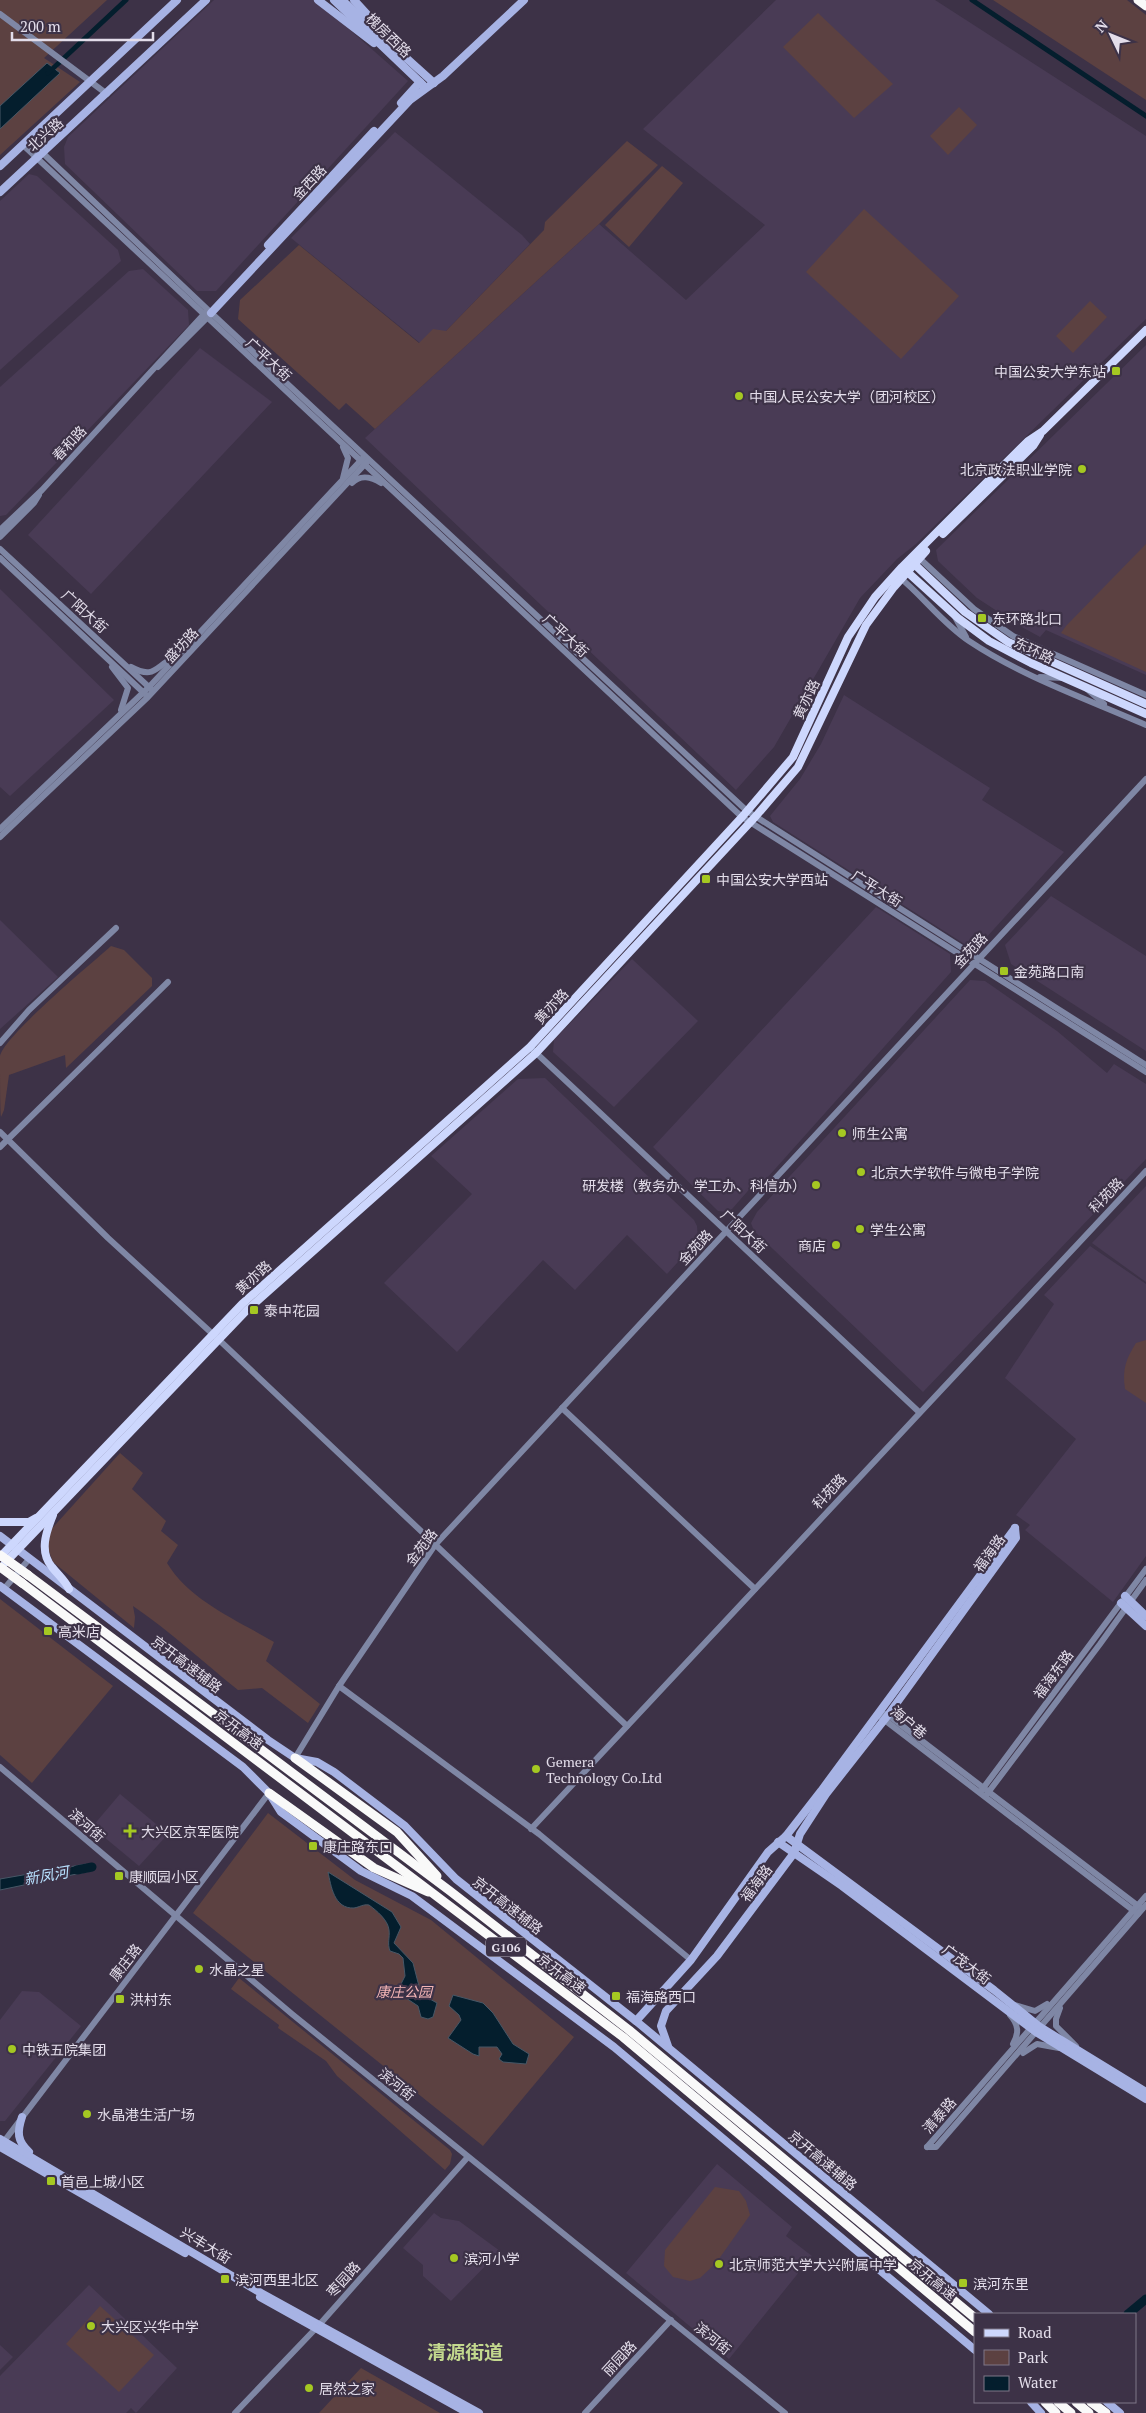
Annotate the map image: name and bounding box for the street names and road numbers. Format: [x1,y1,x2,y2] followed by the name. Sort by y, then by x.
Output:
[362,9,416,61] street label: 槐房西路
[23,113,67,155] street label: 北兴路
[288,160,330,204] street label: 金西路
[242,333,296,385] street label: 广平大街
[48,421,90,465] street label: 春和路
[58,585,112,637] street label: 广阳大街
[539,609,593,661] street label: 广平大街
[160,623,202,667] street label: 盛坊路
[1011,633,1057,667] street label: 东环路
[789,676,823,722] street label: 黄亦路
[848,865,906,911] street label: 广平大街
[949,928,991,972] street label: 金苑路
[530,984,572,1028] street label: 黄亦路
[1085,1173,1127,1217] street label: 科苑路
[717,1205,771,1257] street label: 广阳大街
[674,1225,716,1269] street label: 金苑路
[231,1256,275,1298] street label: 黄亦路
[808,1469,850,1513] street label: 科苑路
[401,1525,441,1569] street label: 金苑路
[969,1530,1009,1576] street label: 福海路
[148,1631,226,1697] street label: 京开高速辅路
[1029,1646,1077,1702] street label: 福海东路
[887,1701,931,1743] street label: 海户巷
[211,1705,267,1753] street label: 京开高速
[65,1804,109,1846] street label: 滨河街
[736,1861,776,1905] street label: 福海路
[469,1872,547,1938] street label: 京开高速辅路
[486,1938,526,1956] road number: G106
[105,1940,145,1984] street label: 康庄路
[939,1940,995,1988] street label: 广茂大街
[534,1949,590,1997] street label: 京开高速
[375,2063,419,2105] street label: 滨河街
[918,2093,960,2137] street label: 清泰路
[785,2126,861,2194] street label: 京开高速辅路
[177,2222,235,2268] street label: 兴丰大街
[905,2254,961,2304] street label: 京开高速
[322,2257,364,2301] street label: 枣园路
[691,2317,735,2359] street label: 滨河街
[598,2336,640,2380] street label: 丽园路

